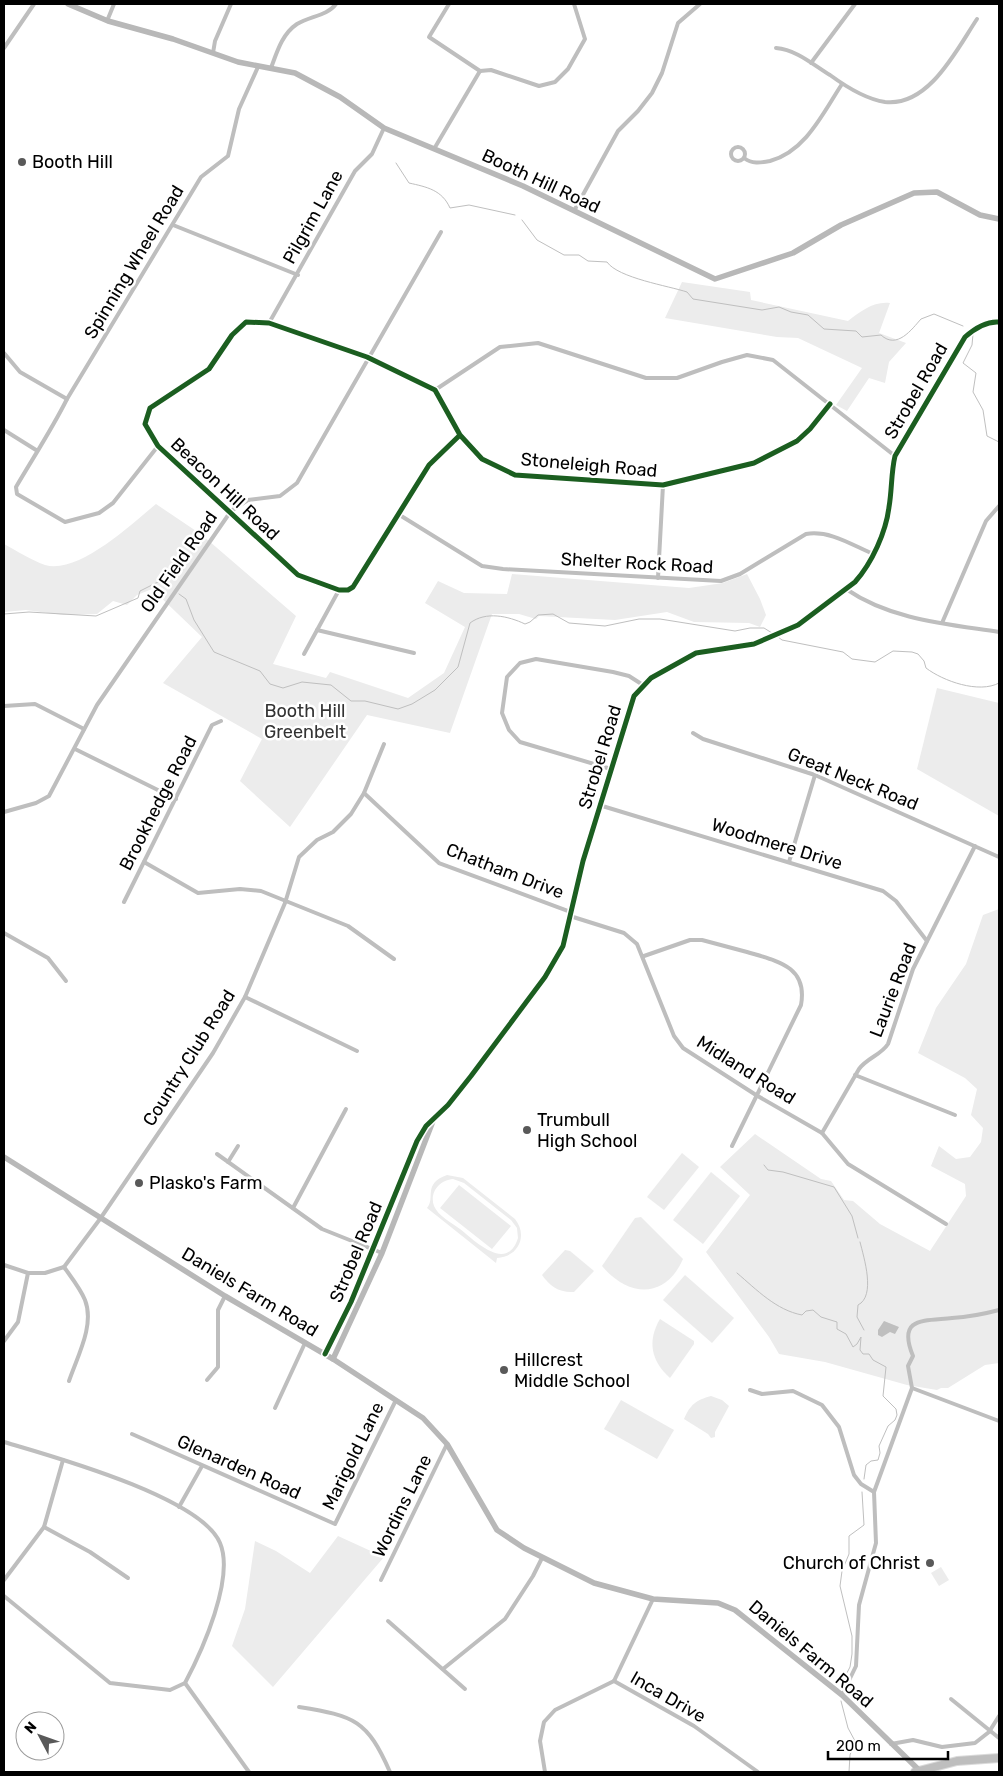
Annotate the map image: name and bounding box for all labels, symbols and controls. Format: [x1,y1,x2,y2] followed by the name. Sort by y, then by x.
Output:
[478,144,604,218] street label: Booth Hill Road
[32,151,113,173] place label: Booth Hill
[16,156,28,168] marker: Booth Hill
[278,166,348,268] street label: Pilgrim Lane
[79,181,189,343] street label: Spinning Wheel Road
[880,339,952,443] street label: Strobel Road
[166,433,284,545] street label: Beacon Hill Road
[520,448,658,482] street label: Stoneleigh Road
[136,507,222,617] street label: Old Field Road
[560,548,714,578] street label: Shelter Rock Road
[264,700,346,743] park label: Booth Hill Greenbelt
[574,702,626,812] street label: Strobel Road
[115,732,201,874] street label: Brookhedge Road
[784,743,922,815] street label: Great Neck Road
[709,814,845,874] street label: Woodmere Drive
[443,838,567,904] street label: Chatham Drive
[865,940,921,1040] street label: Laurie Road
[138,986,240,1130] street label: Country Club Road
[693,1031,799,1109] street label: Midland Road
[537,1109,637,1152] place label: Trumbull High School
[521,1124,533,1136] marker: Trumbull High School
[149,1172,263,1194] place label: Plasko's Farm
[133,1177,145,1189] marker: Plasko's Farm
[325,1198,387,1306] street label: Strobel Road
[178,1243,322,1341] street label: Daniels Farm Road
[514,1349,630,1392] place label: Hillcrest Middle School
[498,1364,510,1376] marker: Hillcrest Middle School
[317,1399,389,1513] street label: Marigold Lane
[174,1430,304,1504] street label: Glenarden Road
[368,1451,436,1561] street label: Wordins Lane
[783,1552,920,1574] place label: Church of Christ
[924,1557,936,1569] marker: Church of Christ
[744,1596,878,1712] street label: Daniels Farm Road
[626,1667,710,1727] street label: Inca Drive
[15,1711,65,1761] north arrow
[21,1718,40,1737] text: N
[828,1728,948,1760] scale bar
[836,1737,881,1755] text: 200 m

